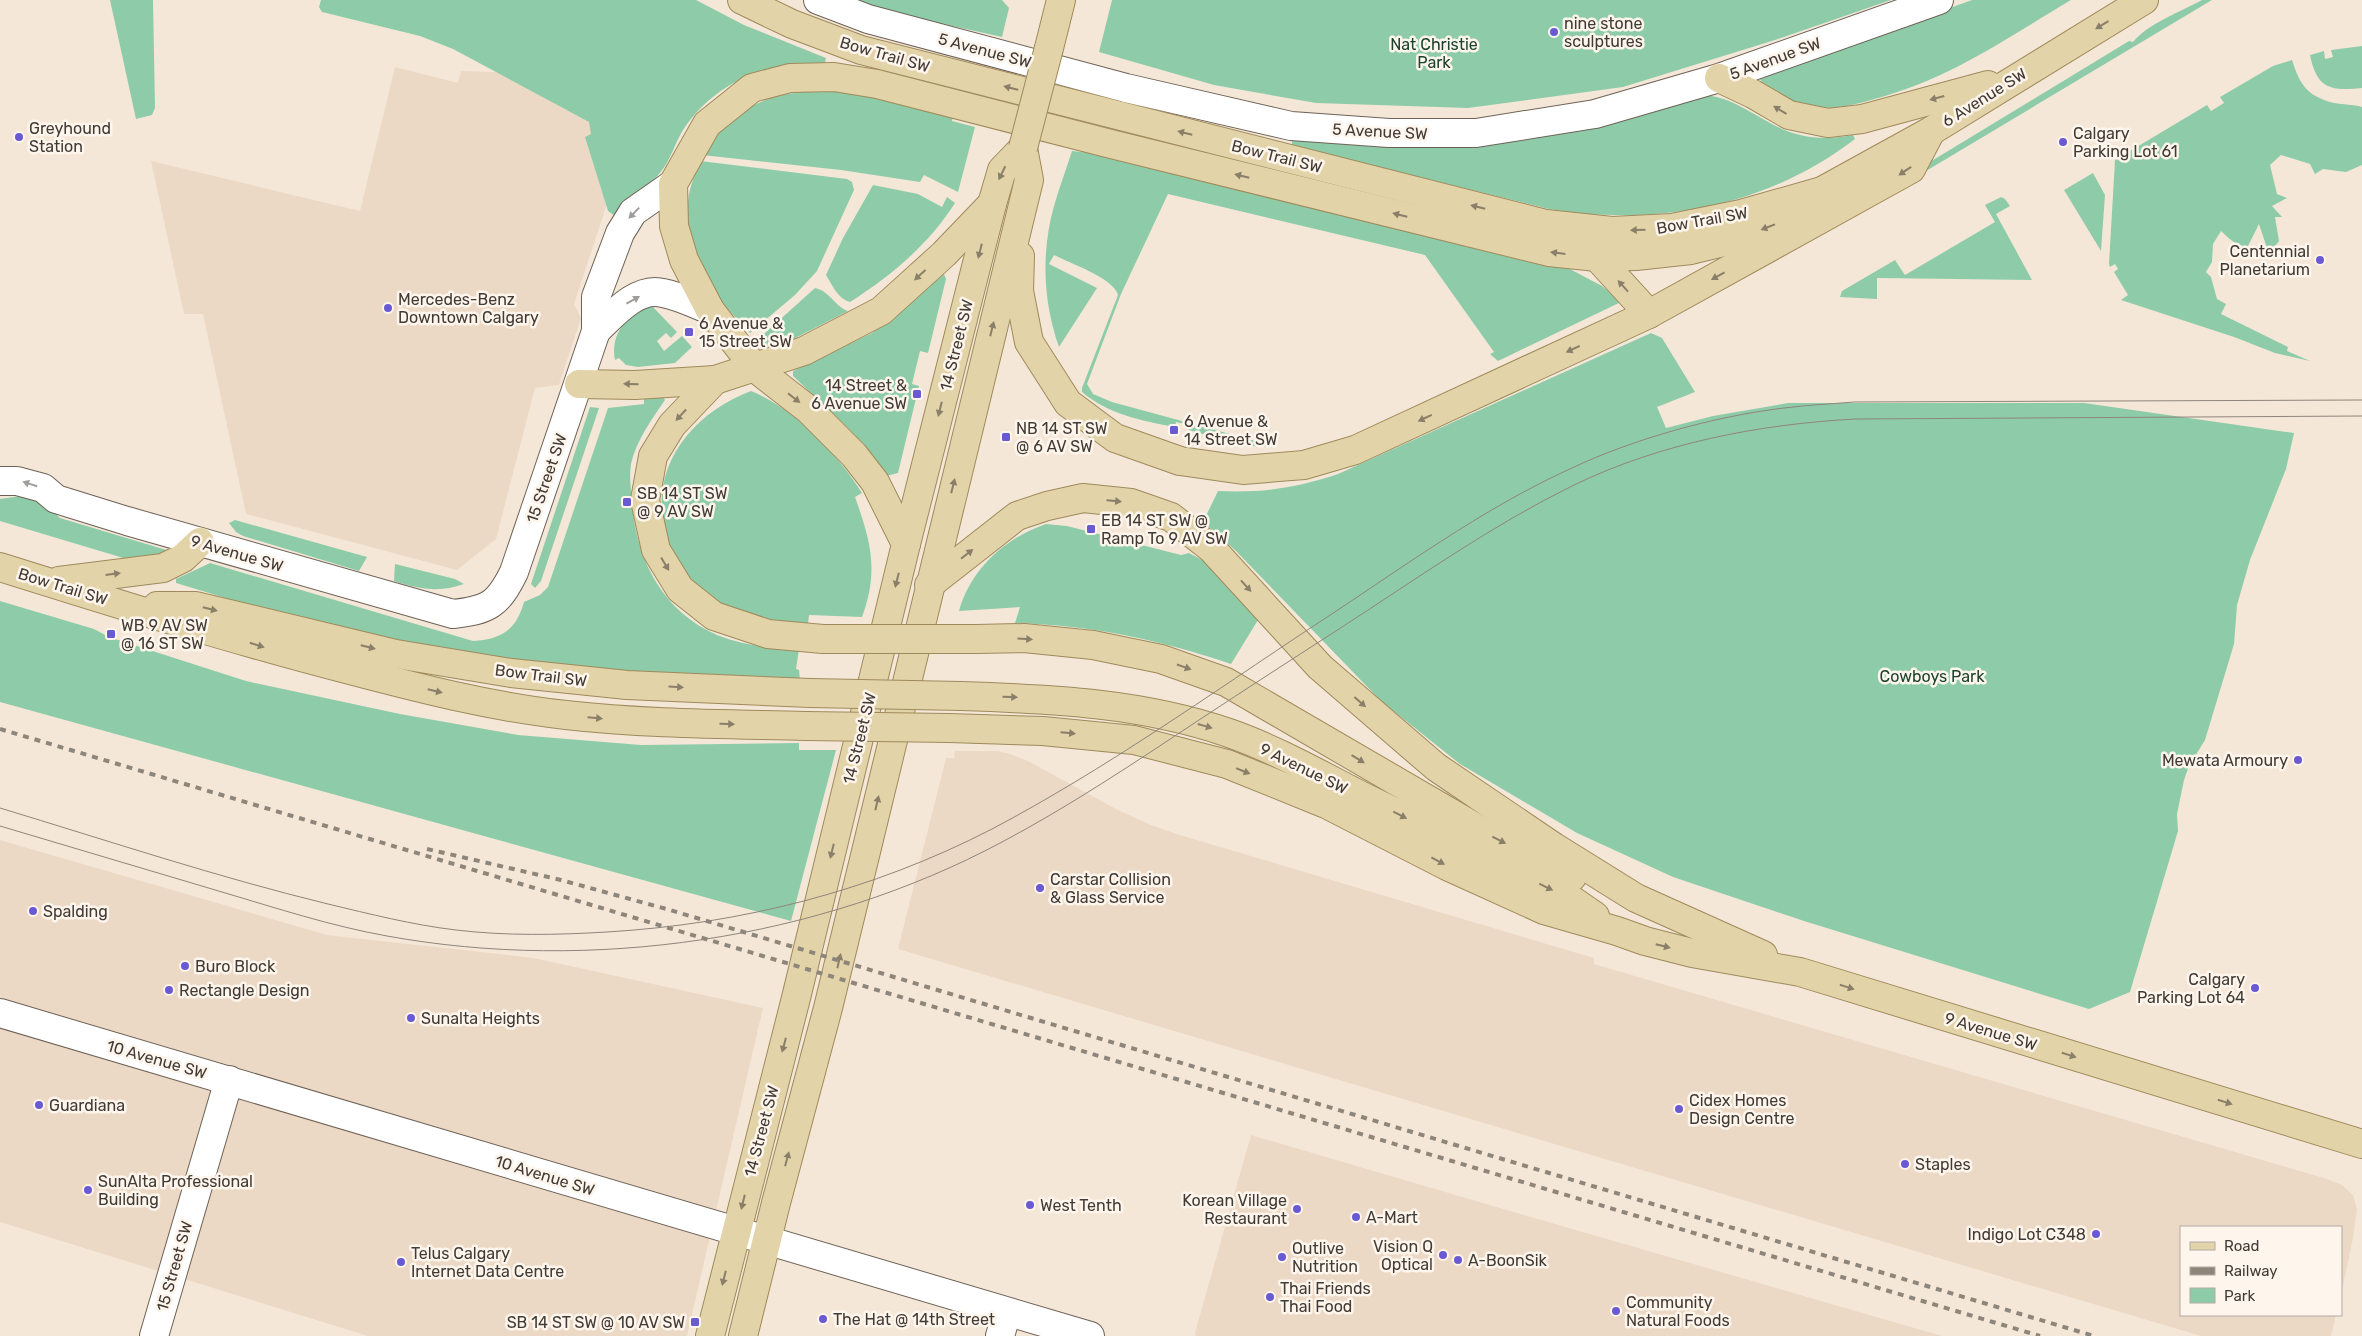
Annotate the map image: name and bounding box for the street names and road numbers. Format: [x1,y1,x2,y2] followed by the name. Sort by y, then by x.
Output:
[936,29,1034,72] street label: 5 Avenue SW
[838,33,932,76] street label: Bow Trail SW
[1727,33,1823,84] street label: 5 Avenue SW
[1939,64,2030,131] street label: 6 Avenue SW
[1332,120,1428,143] street label: 5 Avenue SW
[1230,136,1324,177] street label: Bow Trail SW
[1655,203,1750,238] street label: Bow Trail SW
[936,297,977,393] street label: 14 Street SW
[522,431,571,525] street label: 15 Street SW
[188,531,286,576] street label: 9 Avenue SW
[16,564,110,609] street label: Bow Trail SW
[494,660,588,691] street label: Bow Trail SW
[839,690,880,786] street label: 14 Street SW
[1257,739,1351,798] street label: 9 Avenue SW
[1942,1008,2039,1055] street label: 9 Avenue SW
[105,1036,209,1083] street label: 10 Avenue SW
[740,1083,783,1179] street label: 14 Street SW
[493,1151,597,1200] street label: 10 Avenue SW
[153,1219,196,1313] street label: 15 Street SW

